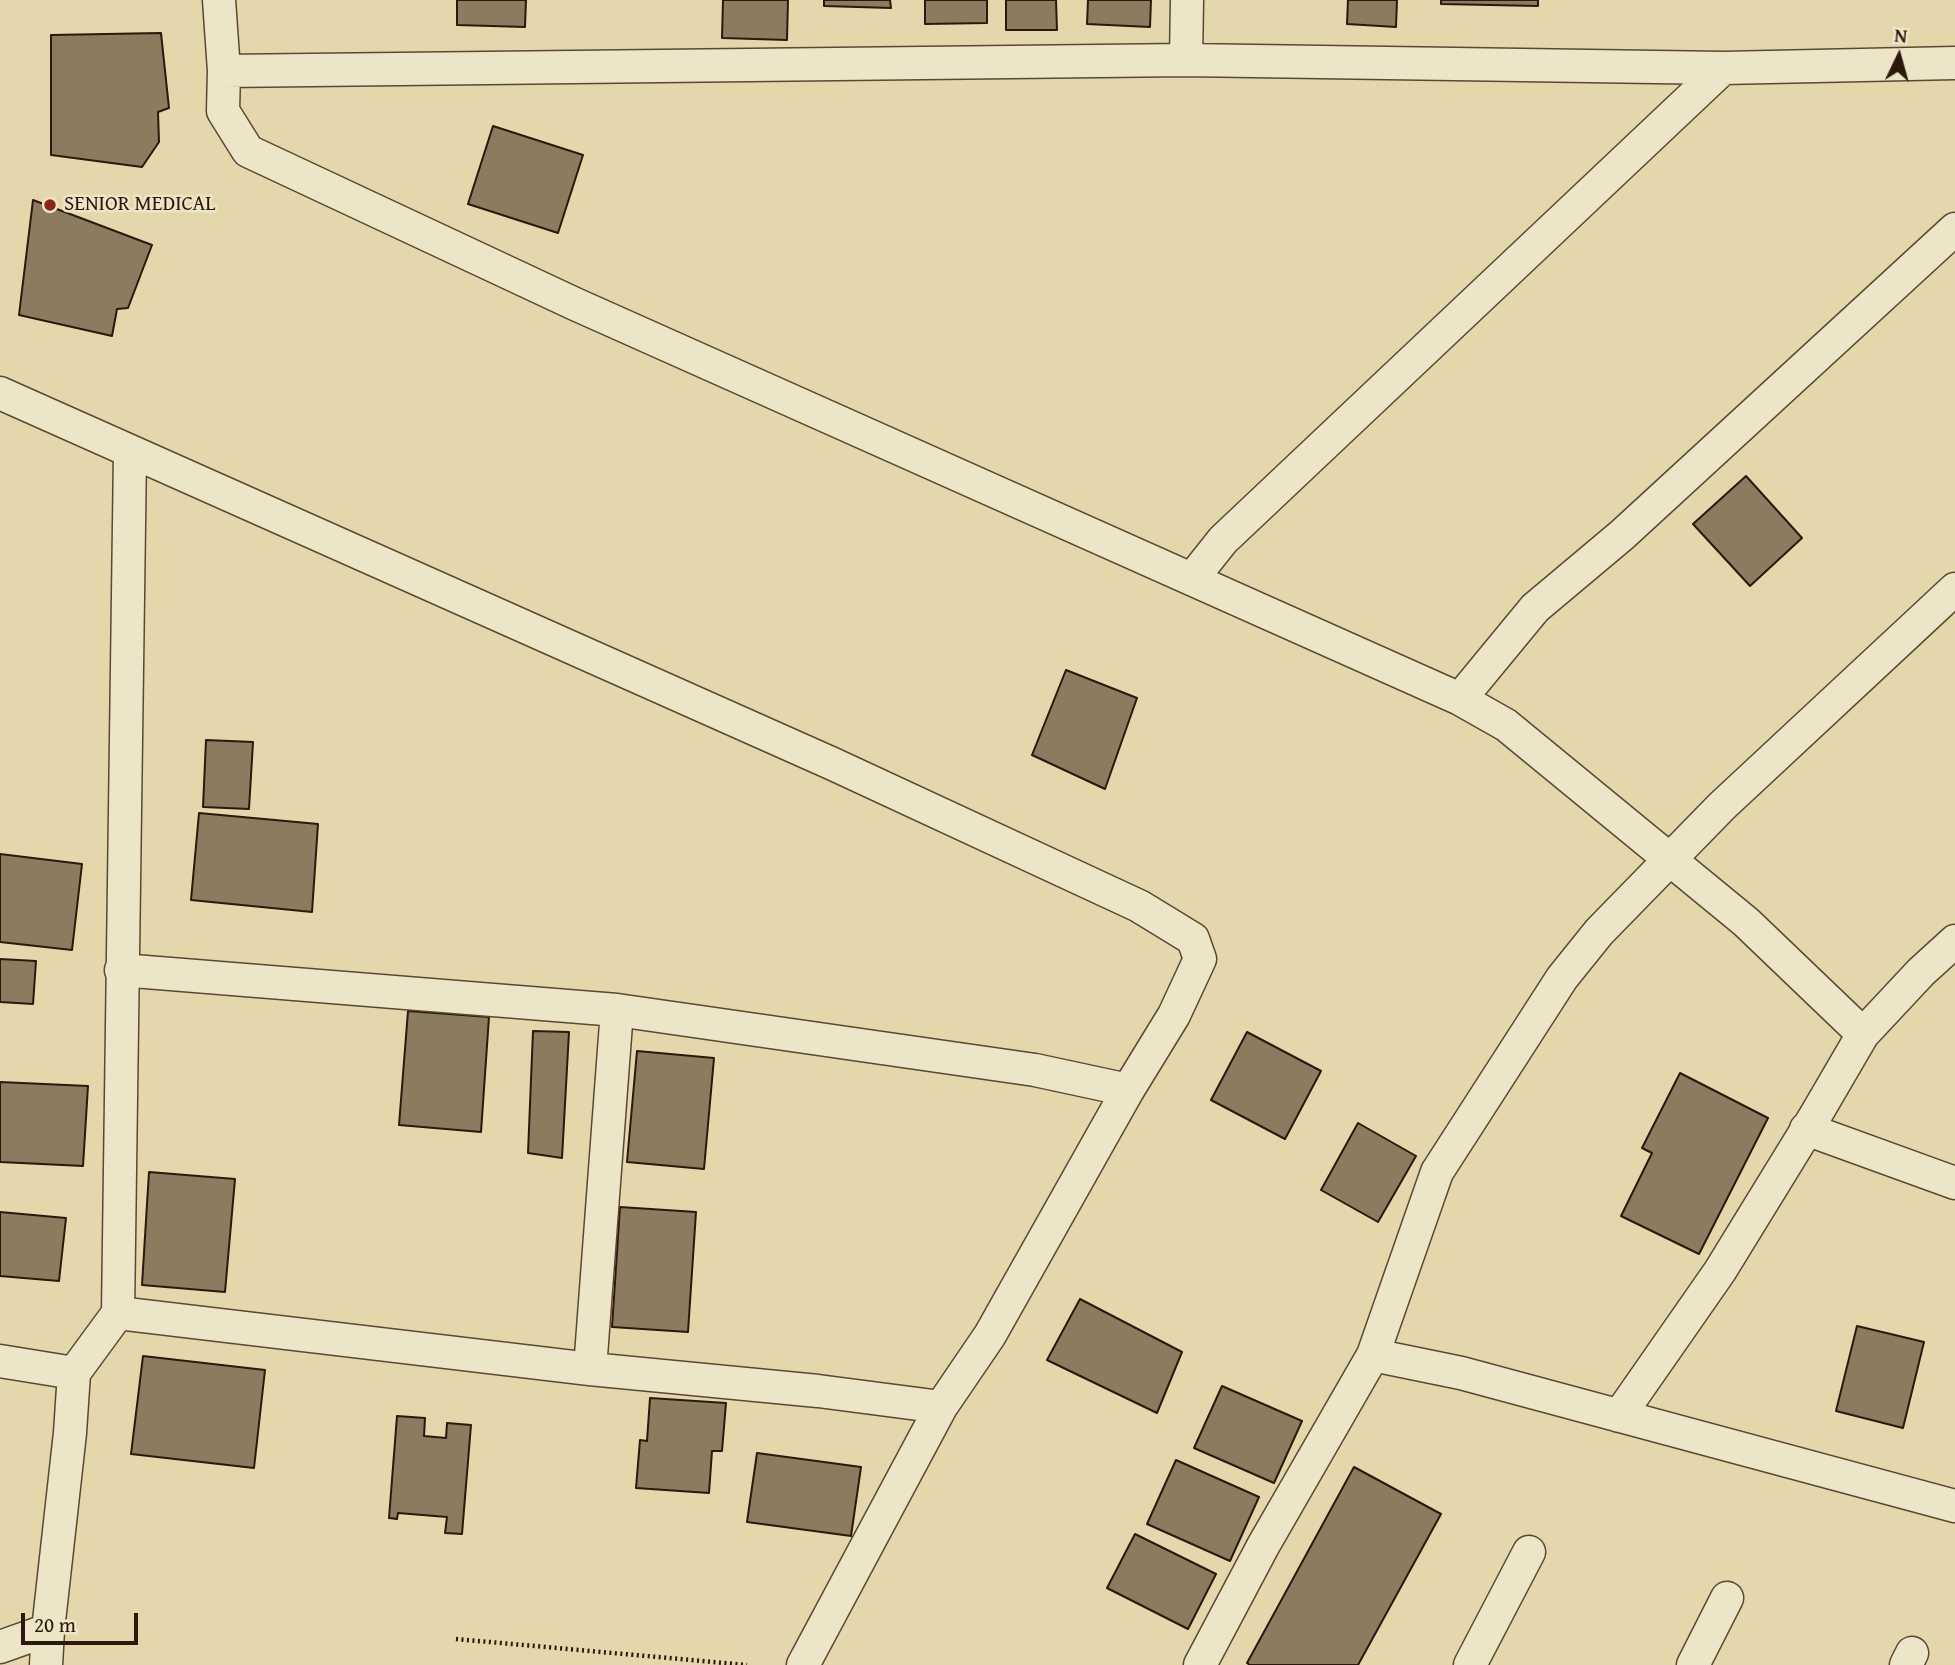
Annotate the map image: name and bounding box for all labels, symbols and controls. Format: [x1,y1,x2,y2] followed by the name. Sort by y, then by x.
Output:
[1864,21,1934,91] north arrow
[1893,21,1908,50] text: N
[64,192,215,218] place label: SENIOR MEDICAL
[42,197,58,213] marker: SENIOR MEDICAL
[24,1598,142,1642] scale bar
[34,1609,76,1640] text: 20 m

